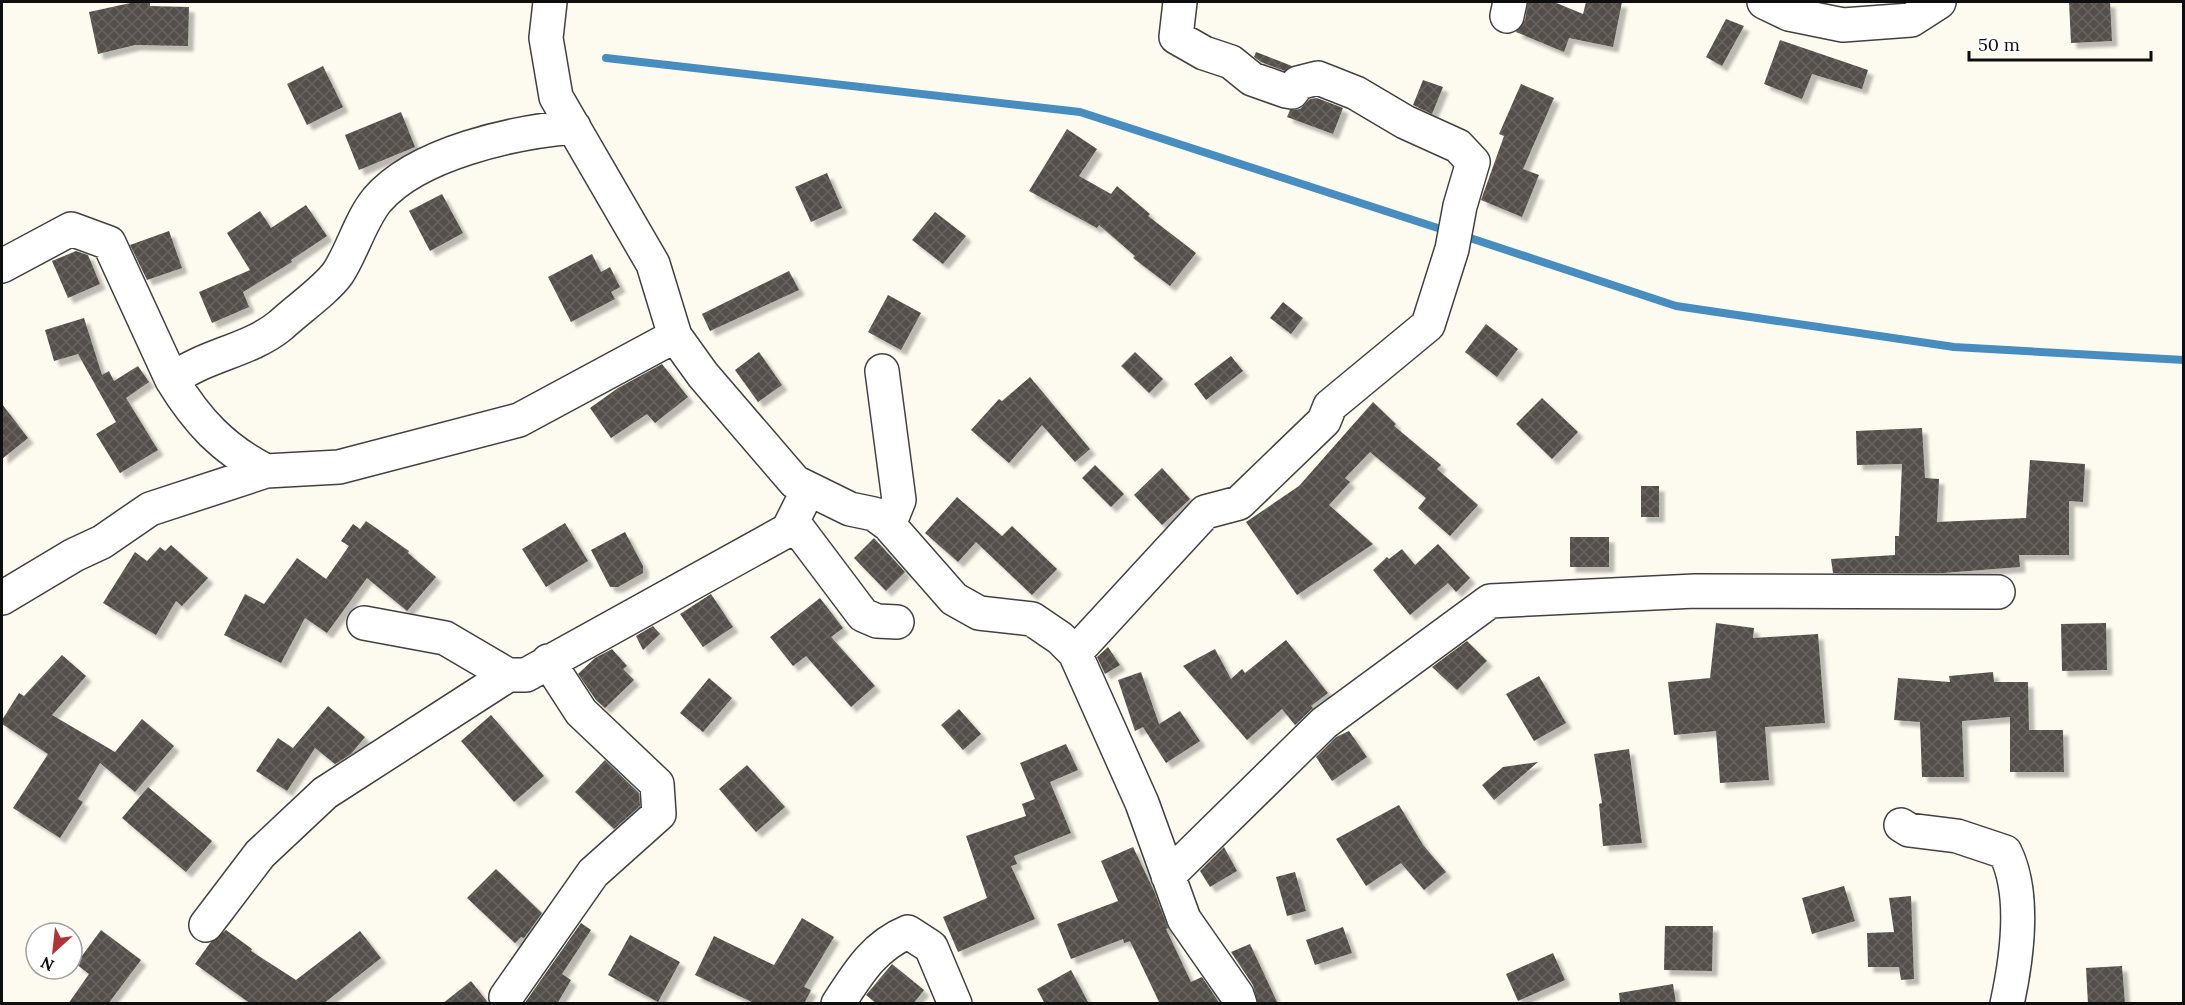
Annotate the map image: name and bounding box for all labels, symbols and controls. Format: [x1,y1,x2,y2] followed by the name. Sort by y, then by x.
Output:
[1969,24,2150,62] scale bar
[1978,33,2020,56] text: 50 m
[24,921,84,981] north arrow
[37,953,57,976] text: N

